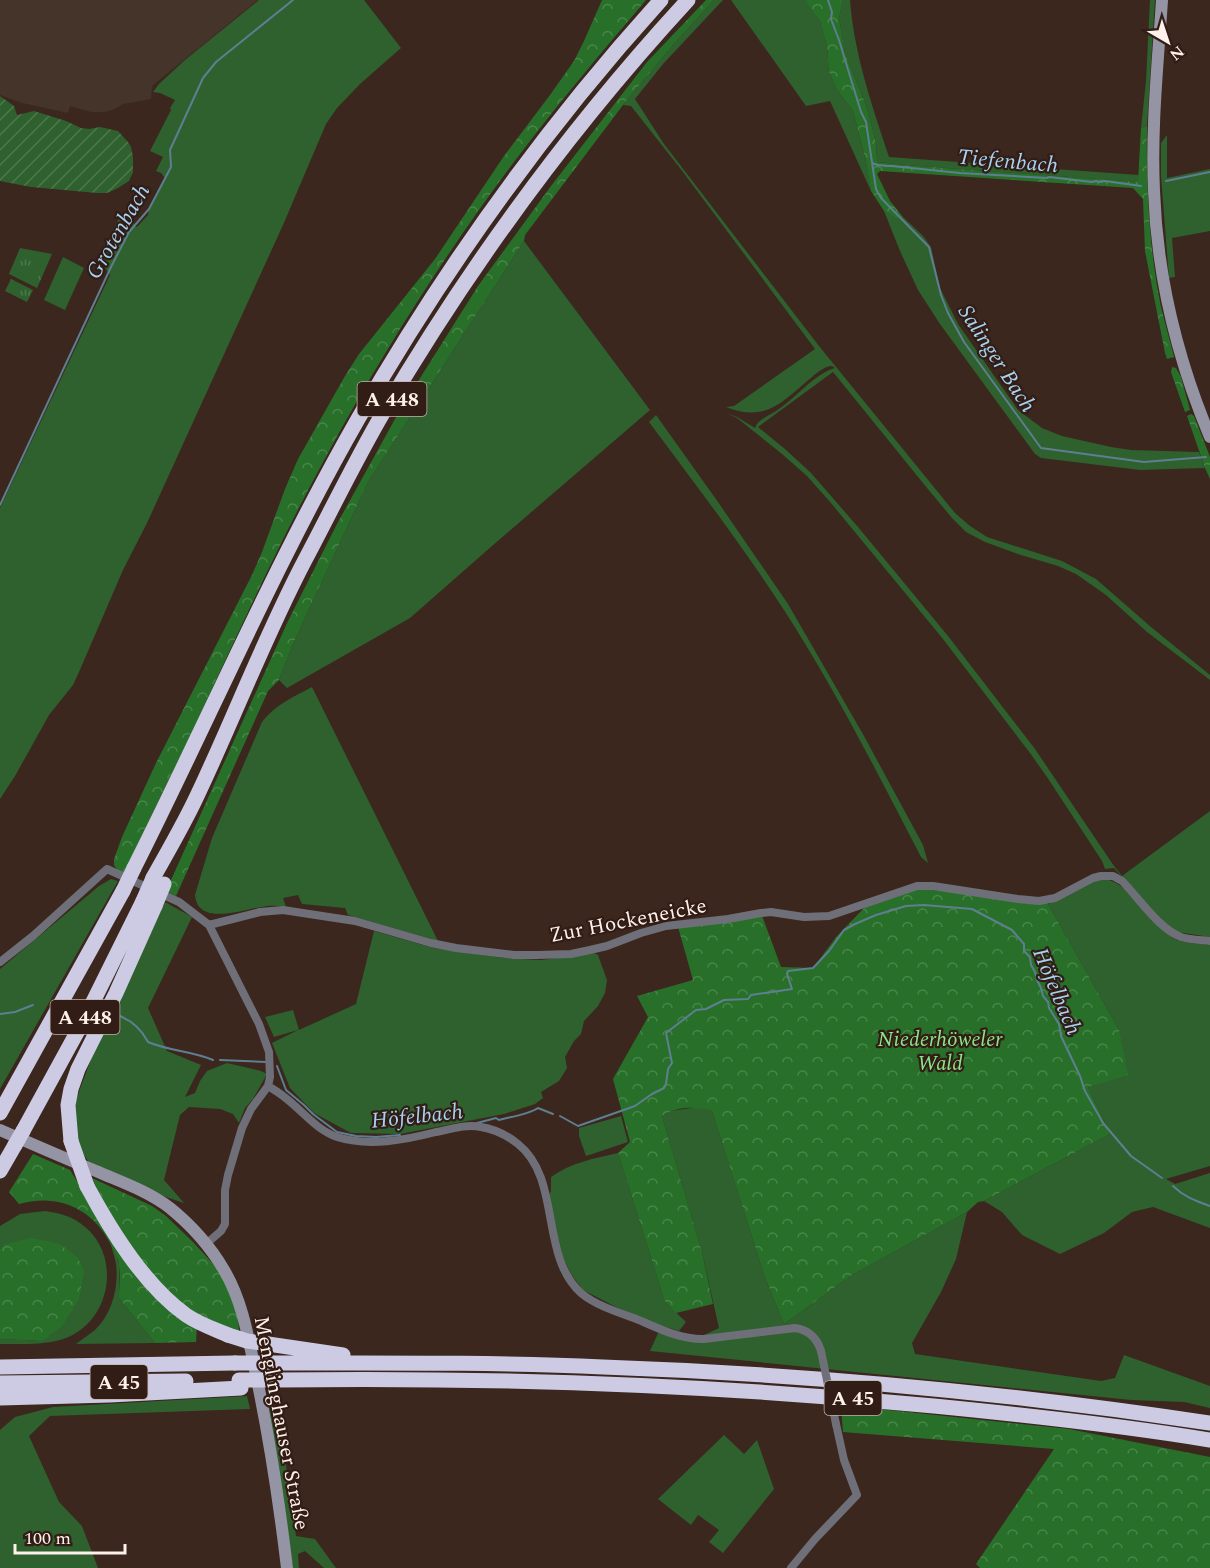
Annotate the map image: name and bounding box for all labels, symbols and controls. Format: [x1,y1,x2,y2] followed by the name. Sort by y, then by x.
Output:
[1138,12,1198,72] north arrow
[1164,39,1189,66] text: N
[956,141,1060,182] water label: Tiefenbach
[78,178,159,285] water label: Grotenbach
[949,298,1044,419] water label: Salinger Bach
[358,382,426,416] road number: A 448
[547,890,709,952] street label: Zur Hockeneicke
[1023,943,1090,1040] water label: Höfelbach
[50,1000,119,1034] road number: A 448
[878,1024,1003,1080] park label: Niederhöweler Wald
[370,1095,465,1138] water label: Höfelbach
[245,1313,317,1533] street label: Menglinghauser Straße
[90,1365,148,1399] road number: A 45
[824,1381,882,1415] road number: A 45
[15,1517,124,1555] scale bar
[24,1525,71,1552] text: 100 m

